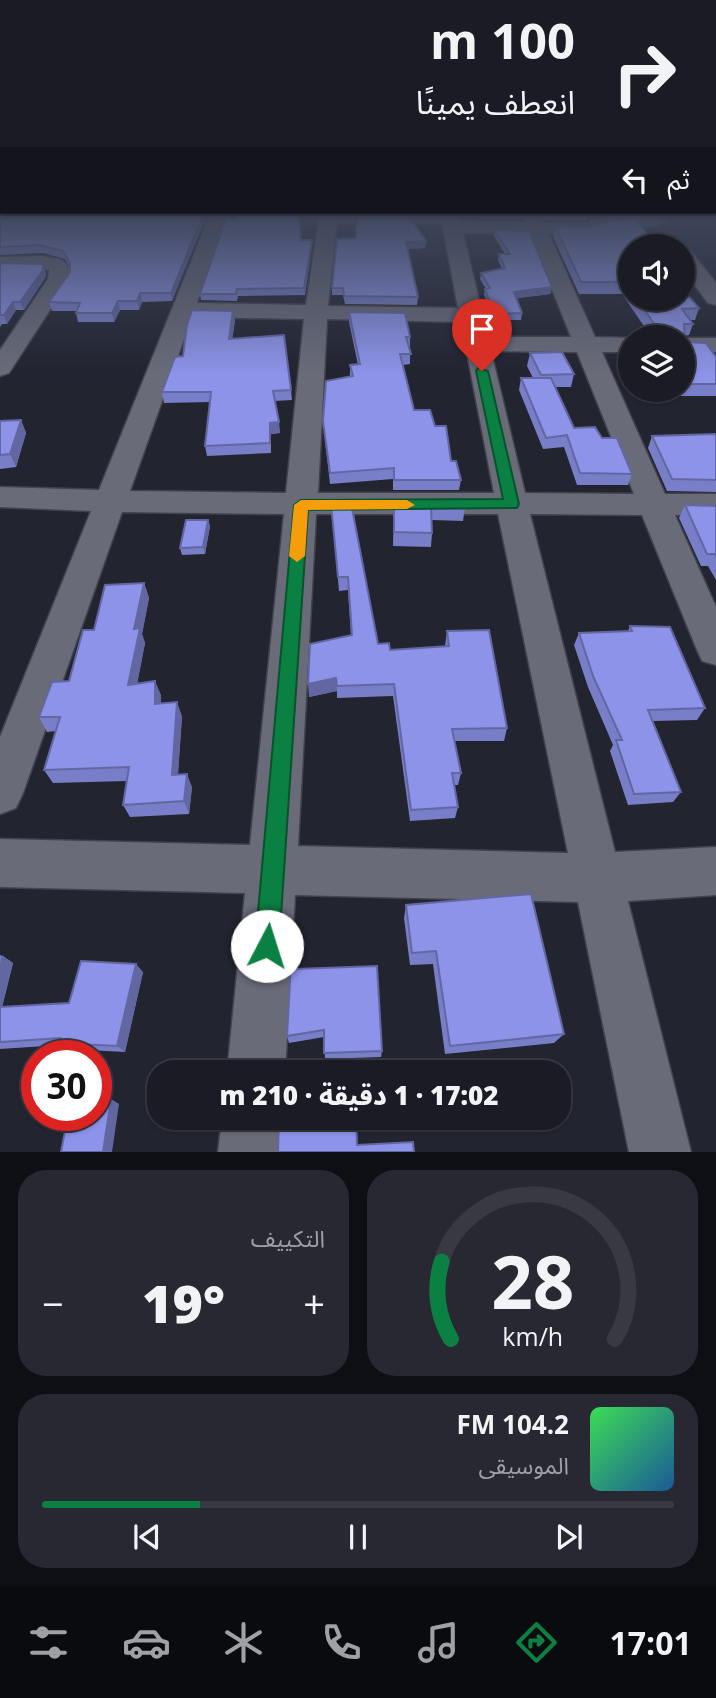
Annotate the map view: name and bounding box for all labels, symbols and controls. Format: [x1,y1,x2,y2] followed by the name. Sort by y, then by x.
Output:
[430,7,575,73] text: 100 m
[599,28,690,119] icon: right
[416,80,575,123] text: انعطف يمينًا
[616,161,654,199] icon: left
[668,161,690,197] text: ثم
[618,234,695,402] map controls
[618,234,695,311] button: sound
[452,299,512,371] pin
[463,310,501,348] icon: arrive
[618,325,695,402] button: layers
[230,909,304,983] position arrow
[21,1040,112,1131] speed limit sign: 30
[220,1077,498,1113] text: 17:02 · 1 دقيقة · 210 m
[251,1222,325,1254] text: التكييف
[491,1231,574,1330] text: 28
[142,1267,225,1338] text: 19°
[42,1277,64,1329] text: −
[303,1277,325,1329] text: +
[502,1319,563,1353] text: km/h
[457,1406,569,1442] text: 104.2 FM
[478,1449,569,1481] text: الموسيقى
[128,1518,166,1556] icon: previous
[339,1518,377,1556] icon: pause
[550,1518,588,1556] icon: next
[24,1618,73,1667] icon: filters
[122,1618,171,1667] icon: car
[219,1618,268,1667] icon: climate
[317,1618,366,1667] icon: phone
[414,1618,463,1667] icon: music
[512,1618,561,1667] icon: directions
[609,1621,692,1664] text: 17:01

